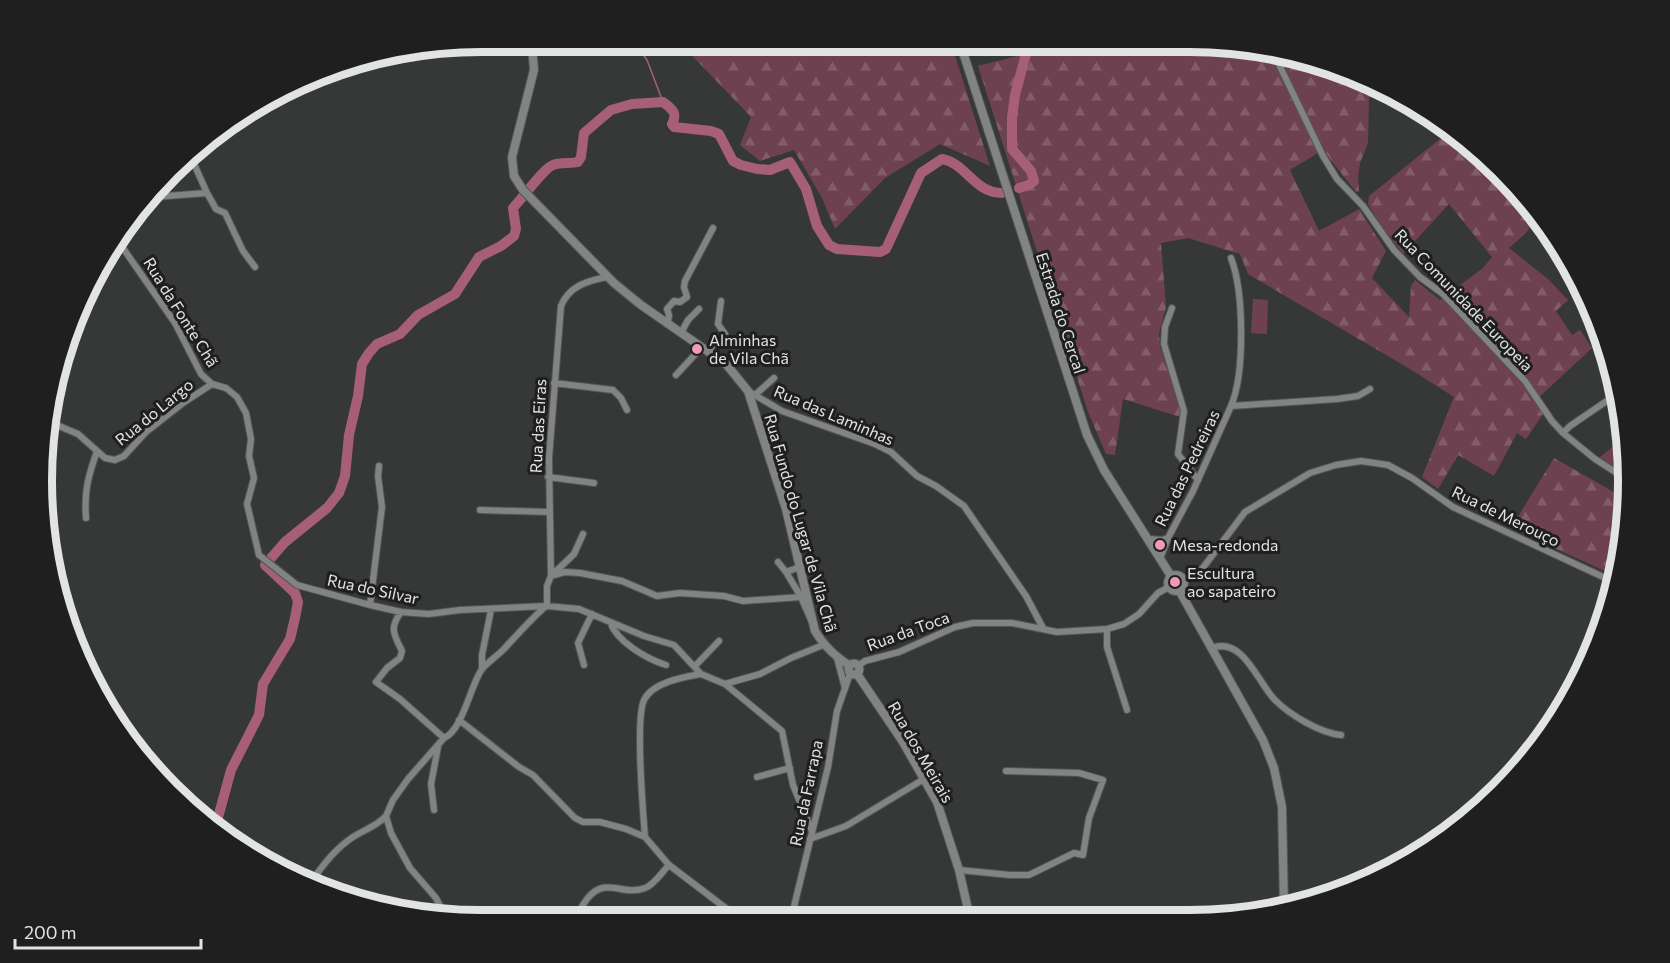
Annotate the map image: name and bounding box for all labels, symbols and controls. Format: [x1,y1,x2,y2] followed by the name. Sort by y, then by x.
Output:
[1391,225,1537,375] street label: Rua Comunidade Europeia
[1033,250,1090,376] street label: Estrada do Cercal
[140,253,223,370] street label: Rua da Fonte Chã
[709,330,789,367] place label: Alminhas de Vila Chã
[690,342,704,356] marker: Alminhas de Vila Chã
[111,374,197,449] street label: Rua do Largo
[526,378,549,474] street label: Rua das Eiras
[771,381,897,448] street label: Rua das Laminhas
[1150,407,1223,529] street label: Rua das Pedreiras
[761,412,842,634] street label: Rua Fundo do Lugar de Vila Chã
[1449,481,1563,550] street label: Rua de Merouço
[1172,535,1278,554] place label: Mesa-redonda
[1153,538,1167,552] marker: Mesa-redonda
[1187,563,1276,600] place label: Escultura ao sapateiro
[326,570,421,608] street label: Rua do Silvar
[1168,575,1182,589] marker: Escultura ao sapateiro
[864,607,952,654] street label: Rua da Toca
[885,698,958,806] street label: Rua dos Meirais
[785,738,826,848] street label: Rua da Farrapa
[15,912,201,950] scale bar
[24,921,77,943] text: 200 m

